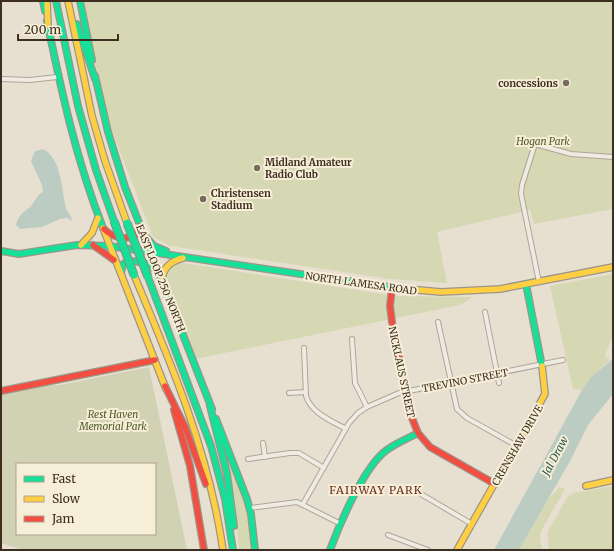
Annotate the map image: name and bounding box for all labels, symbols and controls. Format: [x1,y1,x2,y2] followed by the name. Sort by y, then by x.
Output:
[18,16,118,42] scale bar
[24,22,61,37] text: 200 m
[498,77,558,90] place label: concessions
[561,78,571,88] marker: concessions
[515,135,570,148] park label: Hogan Park
[265,156,352,181] place label: Midland Amateur Radio Club
[252,163,262,173] marker: Midland Amateur Radio Club
[211,187,271,212] place label: Christensen Stadium
[198,194,208,204] marker: Christensen Stadium
[133,222,188,334] street label: EAST LOOP 250 NORTH
[304,269,418,298] street label: NORTH LAMESA ROAD
[385,325,418,419] street label: NICKLAUS STREET
[421,366,509,395] street label: TREVINO STREET
[489,402,546,488] street label: CRENSHAW DRIVE
[78,408,147,433] park label: Rest Haven Memorial Park
[538,434,571,479] water label: Jal Draw
[16,463,156,535] legend
[52,471,76,486] text: Fast
[329,483,423,497] district label: FAIRWAY PARK
[52,491,81,506] text: Slow
[51,511,75,526] text: Jam

